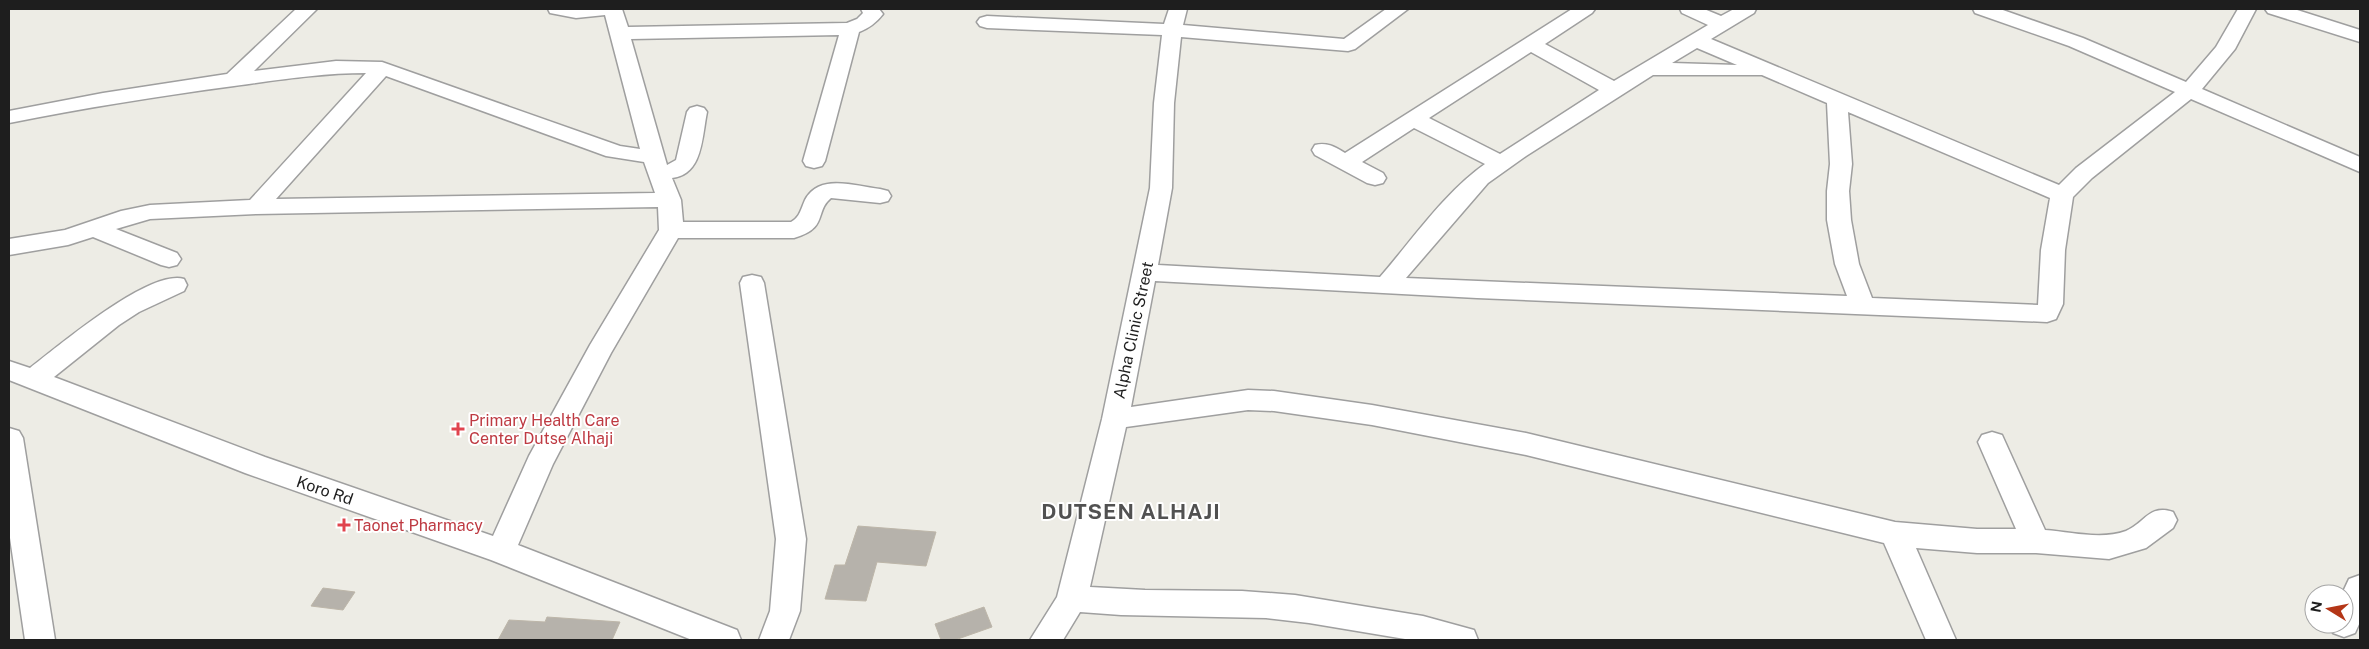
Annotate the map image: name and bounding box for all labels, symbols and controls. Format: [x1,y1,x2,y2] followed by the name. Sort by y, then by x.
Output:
[1110,260,1157,400] street label: Alpha Clinic Street
[469,411,620,448] place label: Primary Health Care Center Dutse Alhaji
[451,422,465,436] marker: Primary Health Care Center Dutse Alhaji
[294,472,356,509] street label: Koro Rd
[1041,499,1221,524] district label: DUTSEN ALHAJI
[354,516,483,535] place label: Taonet Pharmacy
[338,519,350,531] marker: Taonet Pharmacy
[2304,584,2354,634] north arrow
[2307,600,2325,614] text: N

